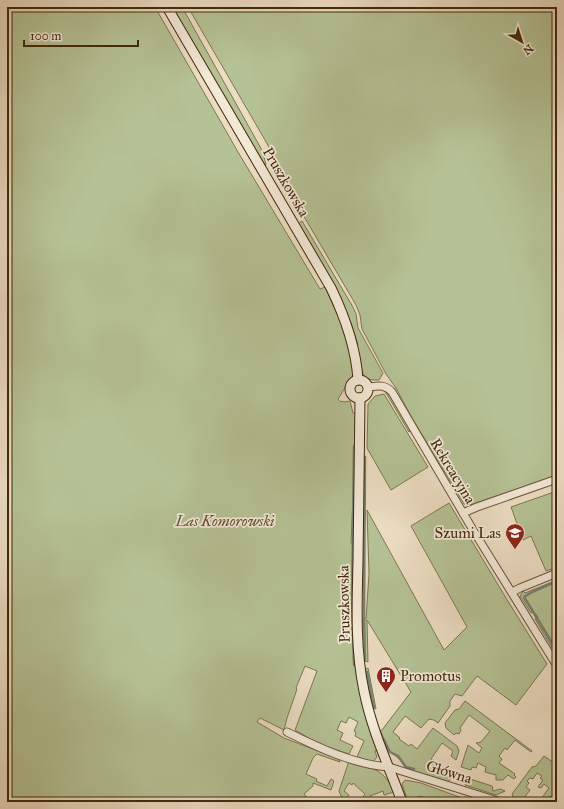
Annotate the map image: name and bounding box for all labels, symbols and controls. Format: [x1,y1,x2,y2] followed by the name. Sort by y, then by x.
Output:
[24,22,138,48] scale bar
[502,22,542,62] north arrow
[30,29,61,43] text: 100 m
[520,41,536,58] text: N
[259,144,314,221] street label: Pruszkowska
[426,435,480,508] street label: Rekreacyjna
[175,512,275,530] park label: Las Komorowski
[504,522,526,550] school or university icon: Szumi Las
[435,524,501,542] place label: Szumi Las
[334,564,354,643] street label: Pruszkowska
[375,665,397,693] building icon: Promotus
[400,667,461,685] place label: Promotus
[424,757,475,788] street label: Główna

